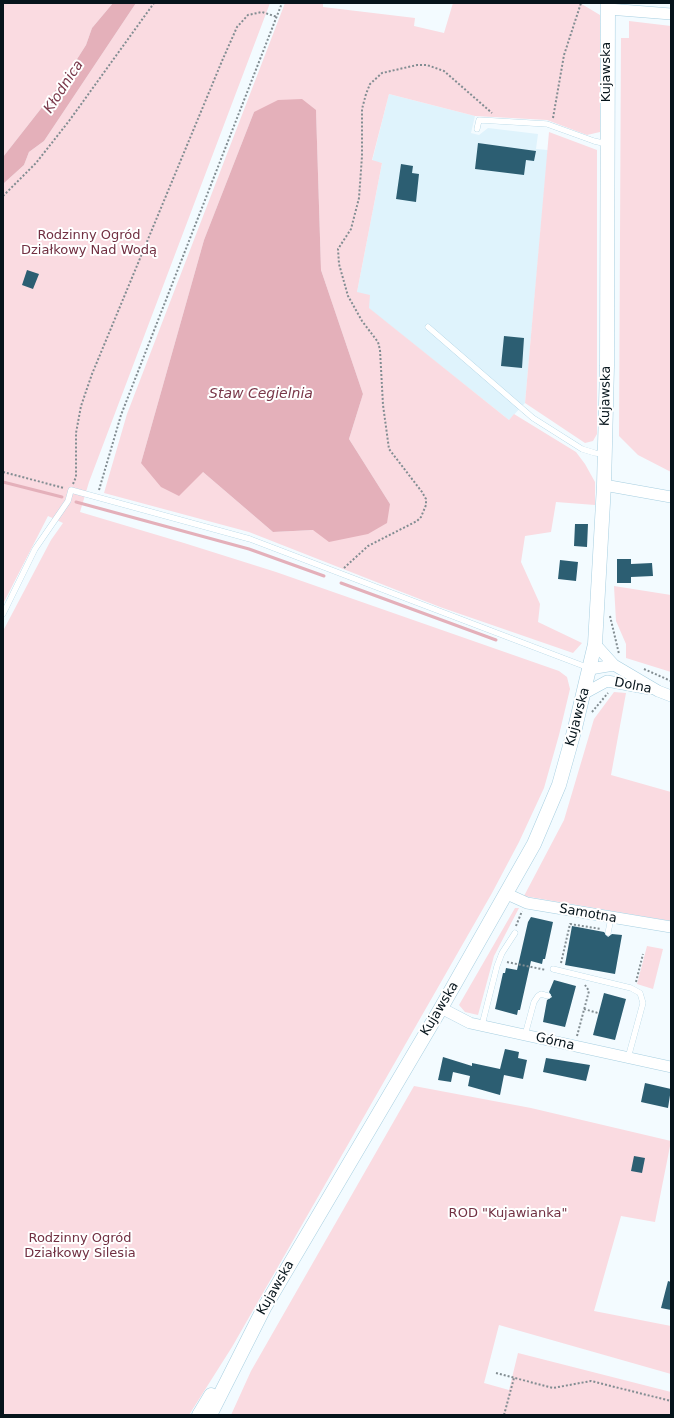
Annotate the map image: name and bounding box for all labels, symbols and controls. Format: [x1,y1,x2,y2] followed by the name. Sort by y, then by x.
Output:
[599,42,615,102] street label: Kujawska
[41,57,87,117] water label: Kłodnica
[21,228,157,259] park label: Rodzinny Ogród Działkowy Nad Wodą
[598,366,614,426] street label: Kujawska
[209,386,313,402] water label: Staw Cegielnia
[613,675,653,697] street label: Dolna
[563,686,593,748] street label: Kujawska
[558,901,618,927] street label: Samotna
[418,979,462,1039] street label: Kujawska
[534,1030,576,1054] street label: Górna
[449,1206,567,1222] park label: ROD "Kujawianka"
[24,1231,136,1262] park label: Rodzinny Ogród Działkowy Silesia
[254,1258,298,1318] street label: Kujawska

